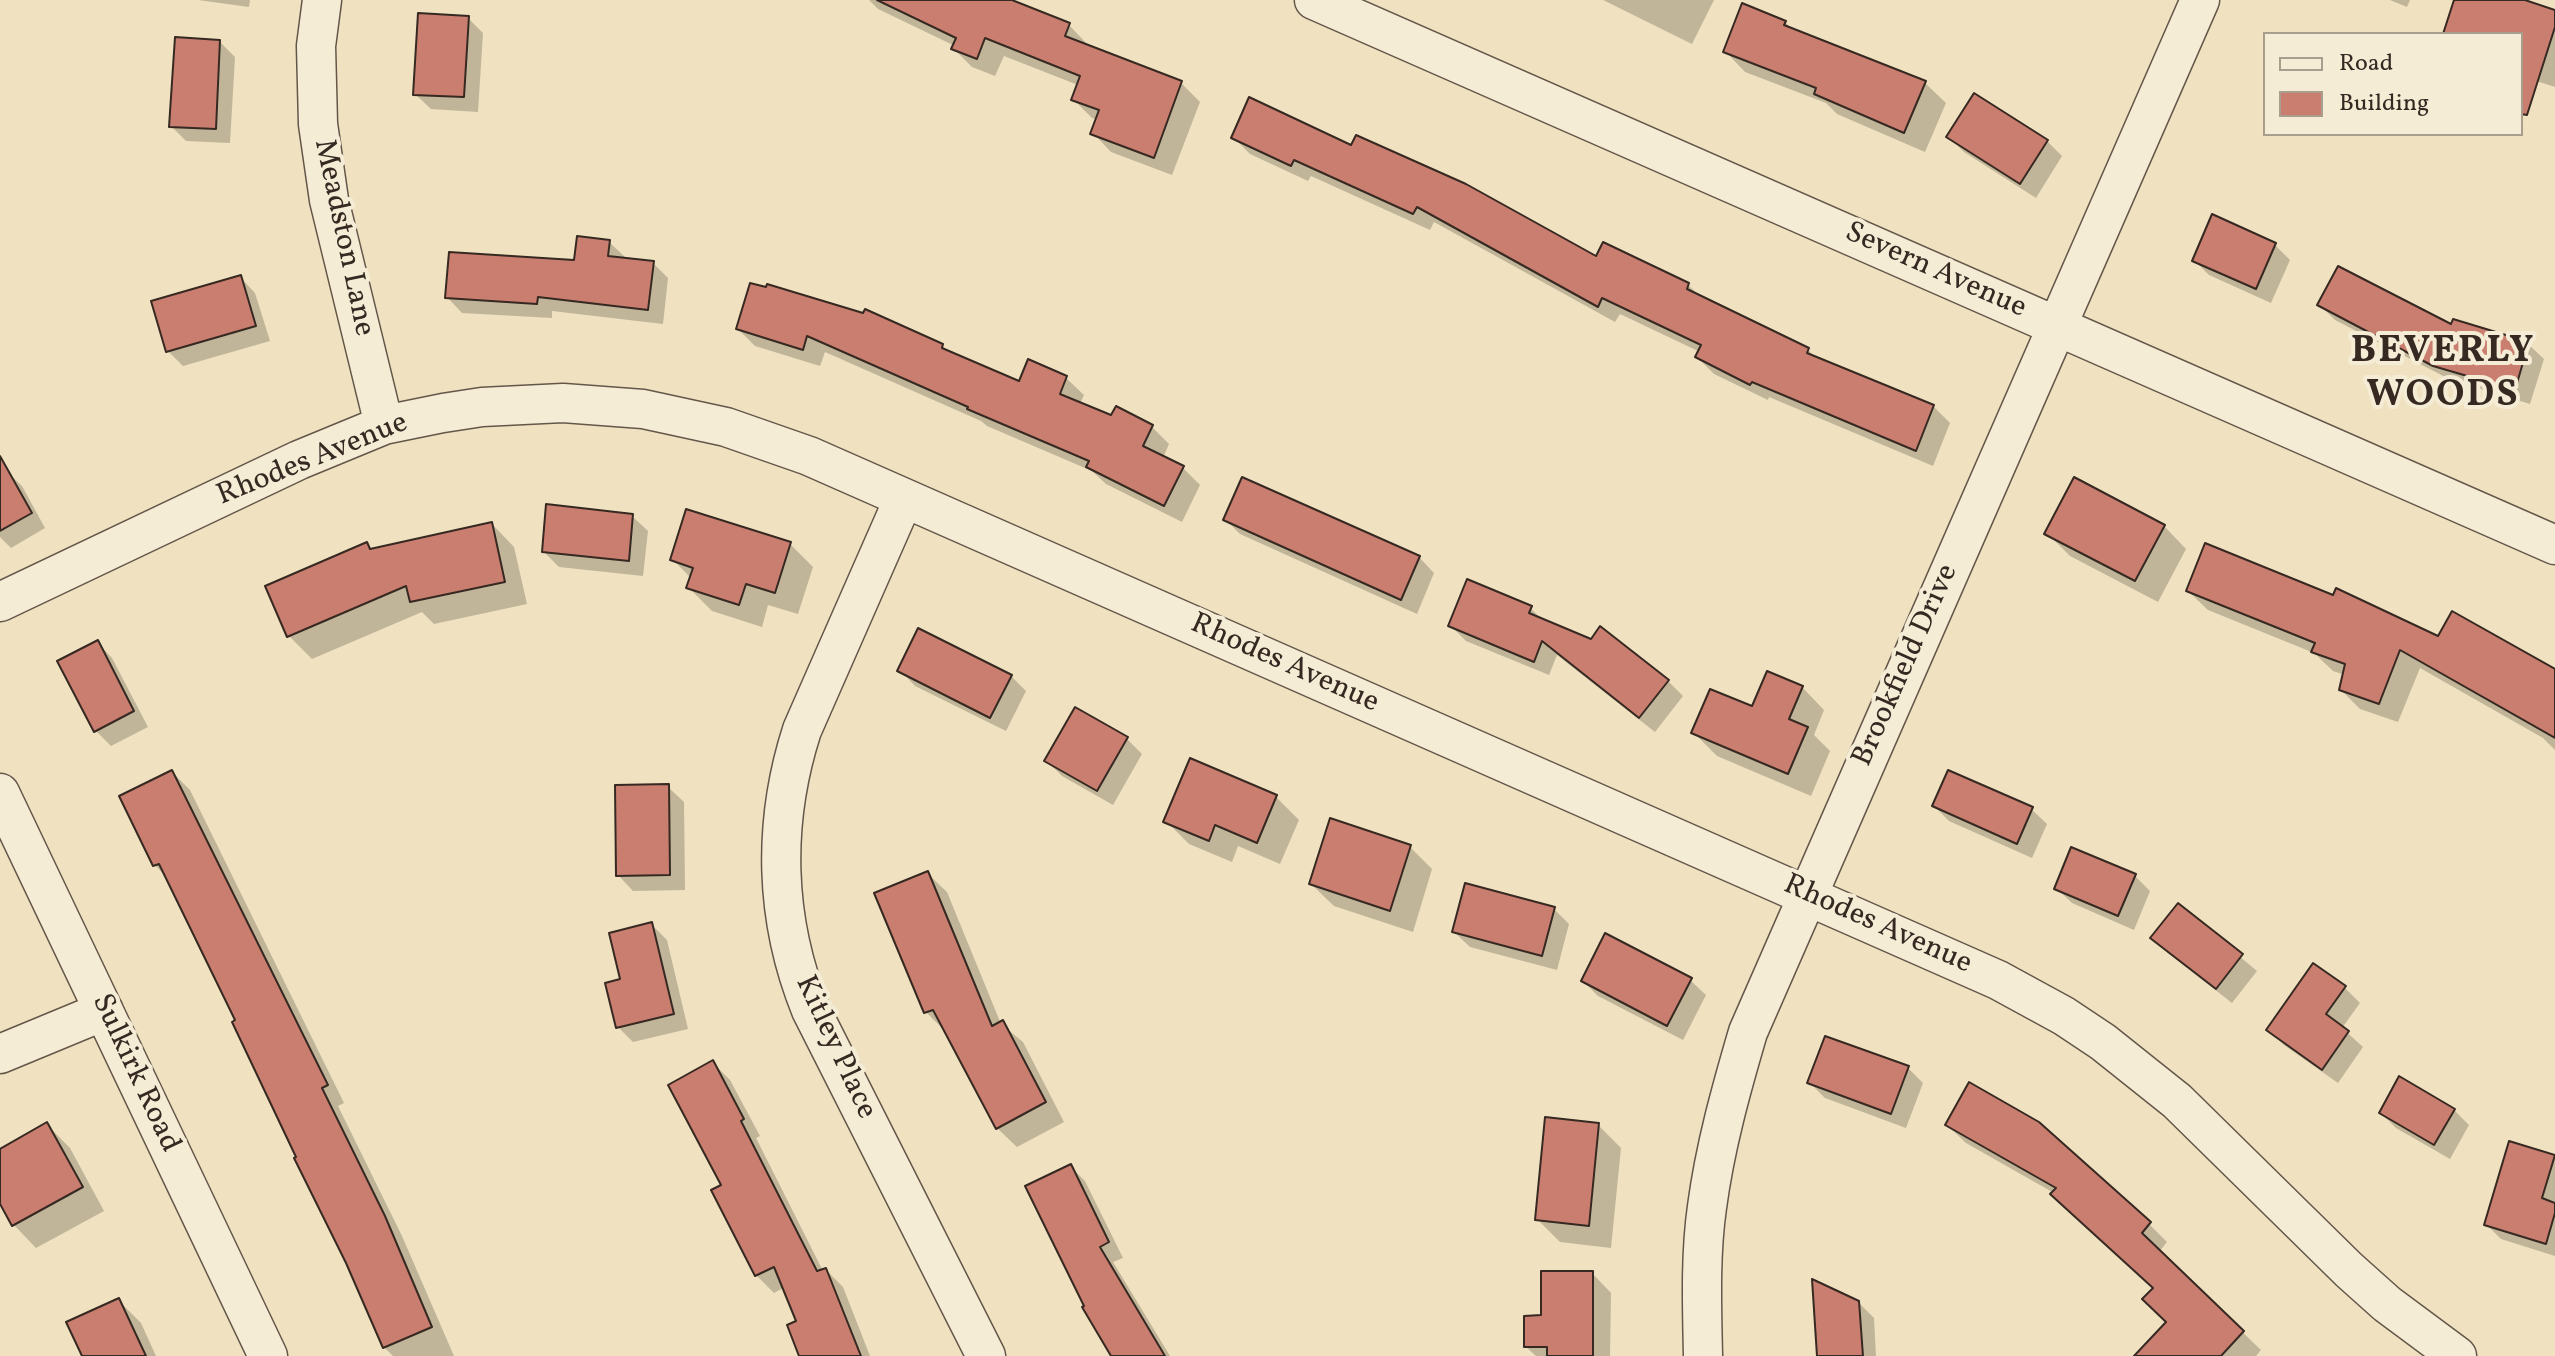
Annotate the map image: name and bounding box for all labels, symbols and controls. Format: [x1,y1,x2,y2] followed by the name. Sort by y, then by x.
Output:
[2263,32,2523,136] legend
[2339,47,2393,81] text: Road
[2339,87,2429,121] text: Building
[304,136,380,340] street label: Meadston Lane
[1839,216,2031,328] street label: Severn Avenue
[2351,331,2535,420] district label: BEVERLY WOODS
[212,406,414,516] street label: Rhodes Avenue
[1846,559,1968,773] street label: Brookfield Drive
[1184,607,1384,723] street label: Rhodes Avenue
[1777,868,1977,984] street label: Rhodes Avenue
[785,971,883,1125] street label: Kitley Place
[82,989,186,1159] street label: Sulkirk Road

